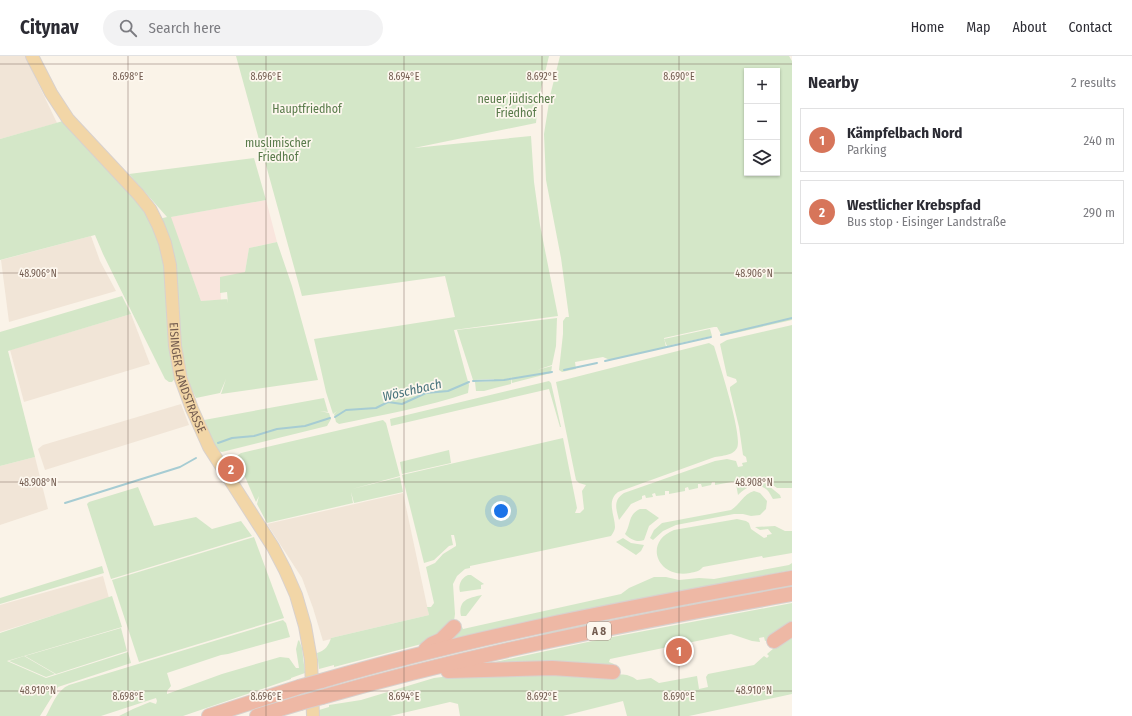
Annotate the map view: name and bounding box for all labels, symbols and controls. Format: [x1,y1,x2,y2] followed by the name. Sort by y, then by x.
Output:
[103,10,383,46] search box
[20,16,79,39] text: Citynav
[117,17,139,39] icon: search
[149,19,221,37] text: Search here
[911,19,944,36] text: Home
[966,19,990,36] text: Map
[1012,19,1047,36] text: About
[1069,19,1112,36] text: Contact
[744,68,780,176] map controls
[744,68,780,104] button: +
[112,71,144,83] text: 8.698°E
[251,71,282,83] text: 8.696°E
[389,71,420,83] text: 8.694°E
[527,71,557,83] text: 8.692°E
[663,71,695,83] text: 8.690°E
[808,72,859,93] text: Nearby
[1071,75,1116,90] text: 2 results
[478,92,555,120] park label: neuer jüdischer Friedhof
[272,102,343,116] park label: Hauptfriedhof
[744,104,780,140] button: −
[847,124,962,142] text: Kämpfelbach Nord
[819,133,825,148] text: 1
[1083,133,1115,148] text: 240 m
[245,136,312,164] park label: muslimischer Friedhof
[744,140,780,176] button: layers
[847,142,886,157] text: Parking
[847,196,981,214] text: Westlicher Krebspfad
[819,205,825,220] text: 2
[1083,205,1115,220] text: 290 m
[847,214,1006,229] text: Bus stop · Eisinger Landstraße
[19,268,57,280] text: 48.906°N
[735,268,773,280] text: 48.906°N
[167,322,209,435] street label: EISINGER LANDSTRASSE
[381,376,443,404] water label: Wöschbach
[218,454,244,484] pin: 2
[19,477,57,489] text: 48.908°N
[735,477,773,489] text: 48.908°N
[491,501,511,521] your location
[587,622,611,640] road number: A 8
[666,636,692,666] pin: 1
[20,685,56,697] text: 48.910°N
[736,685,772,697] text: 48.910°N
[112,691,144,703] text: 8.698°E
[251,691,282,703] text: 8.696°E
[389,691,420,703] text: 8.694°E
[527,691,557,703] text: 8.692°E
[663,691,695,703] text: 8.690°E

